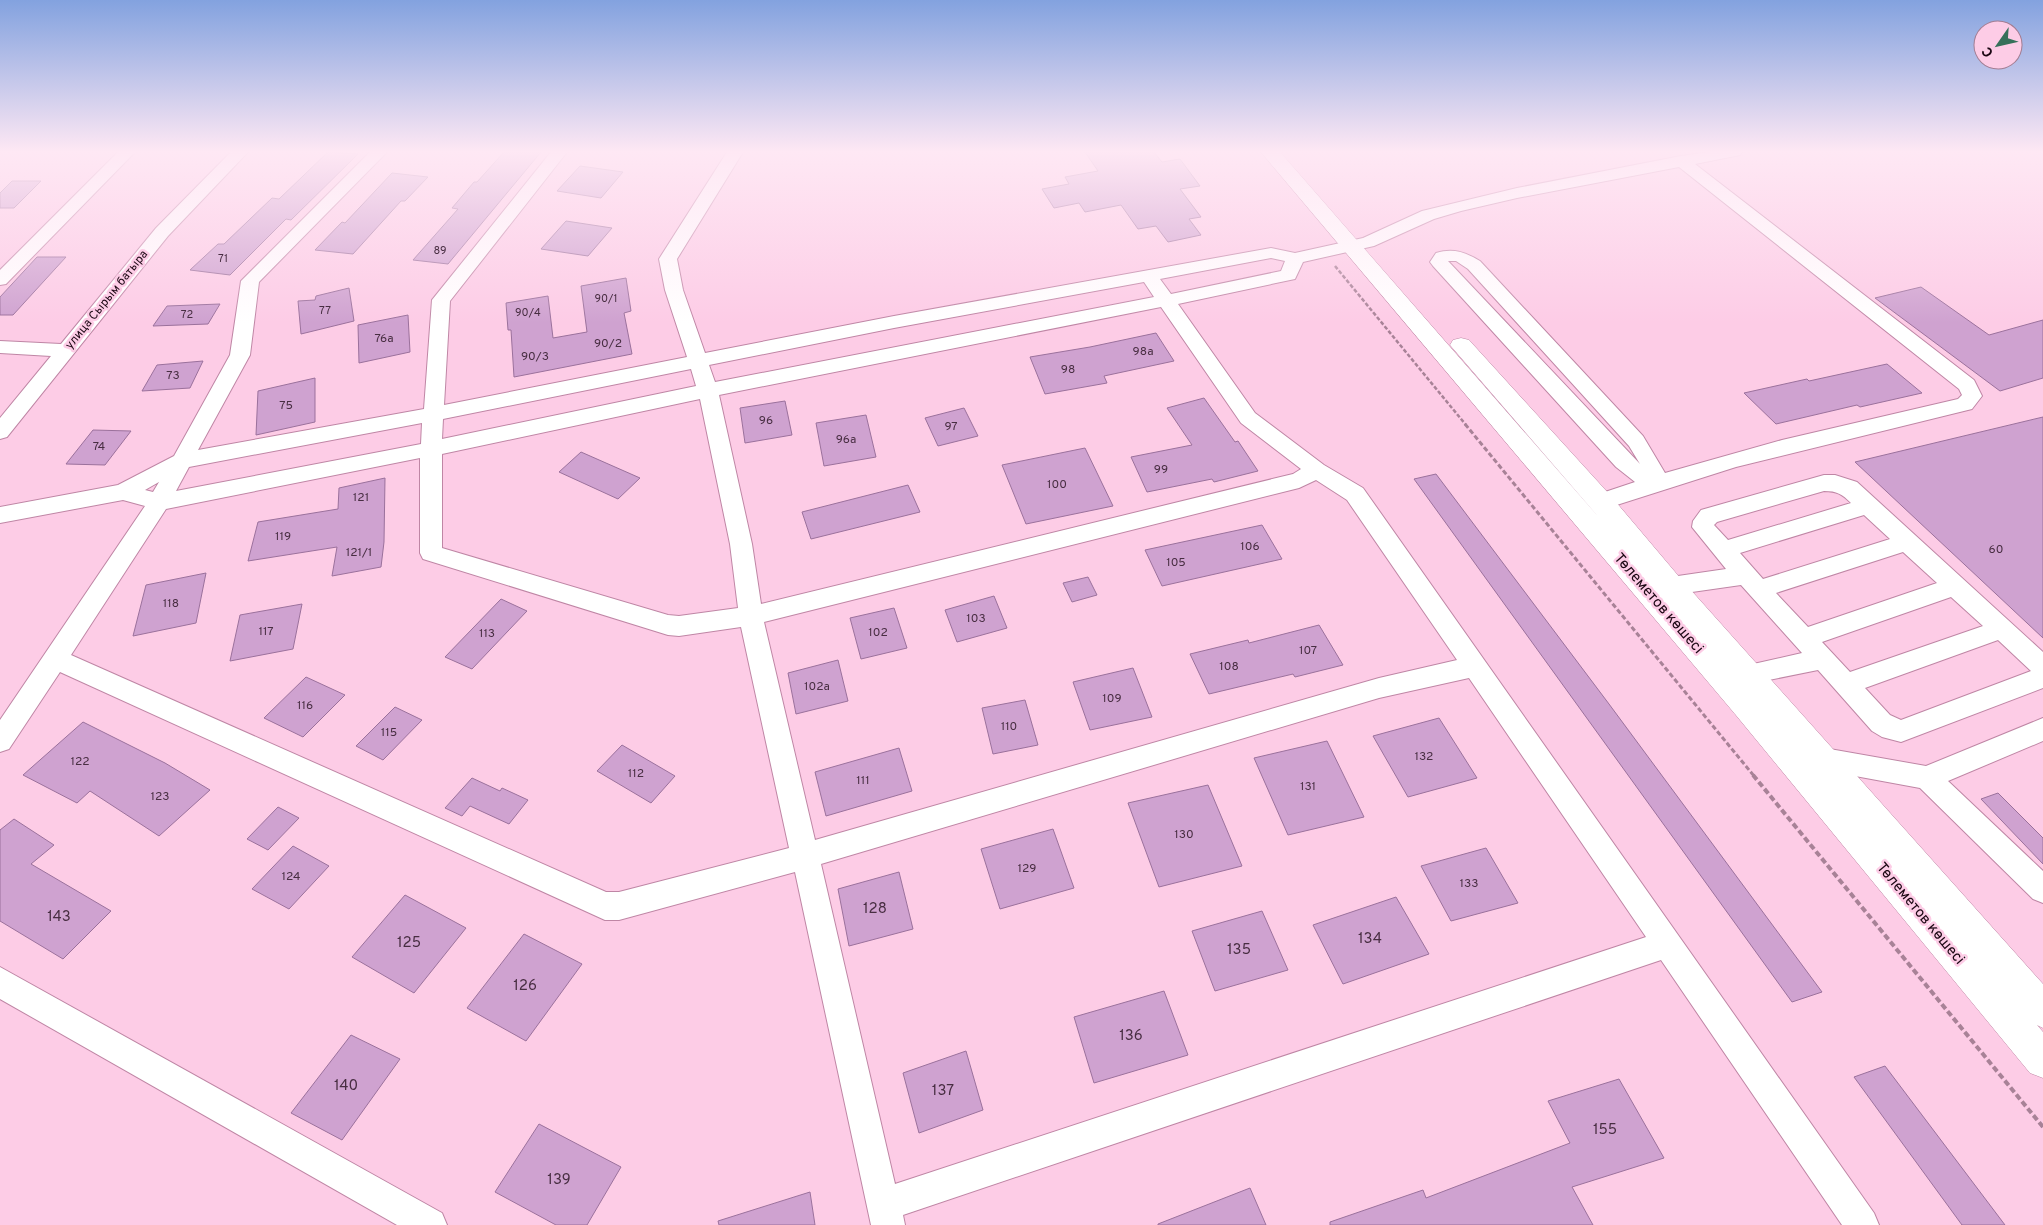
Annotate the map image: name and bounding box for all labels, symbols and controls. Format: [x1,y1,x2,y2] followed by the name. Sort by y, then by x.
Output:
[1973,20,2023,70] north arrow
[1979,43,1998,60] text: С
[433,244,447,258] house number: 89
[62,247,152,353] street label: улица Сырым батыра
[218,252,228,266] house number: 71
[594,292,618,306] house number: 90/1
[319,304,331,318] house number: 77
[515,306,541,320] house number: 90/4
[181,308,193,322] house number: 72
[374,331,394,347] house number: 76а
[594,336,622,352] house number: 90/2
[1133,344,1153,360] house number: 98а
[521,349,549,365] house number: 90/3
[1061,362,1075,378] house number: 98
[166,368,180,384] house number: 73
[279,398,293,414] house number: 75
[759,413,773,429] house number: 96
[944,419,958,435] house number: 97
[836,432,856,448] house number: 96а
[93,439,105,455] house number: 74
[1154,462,1168,478] house number: 99
[1047,477,1067,493] house number: 100
[353,490,369,506] house number: 121
[275,529,291,545] house number: 119
[1240,539,1260,555] house number: 106
[1989,542,2003,558] house number: 60
[346,545,372,561] house number: 121/1
[1609,550,1707,658] street label: Төлеметов көшесі
[1166,555,1186,571] house number: 105
[163,596,179,612] house number: 118
[966,611,986,627] house number: 103
[258,624,274,640] house number: 117
[868,625,888,641] house number: 102
[479,626,495,642] house number: 113
[1299,643,1317,659] house number: 107
[1219,659,1239,675] house number: 108
[804,679,830,695] house number: 102а
[1102,691,1122,707] house number: 109
[297,698,313,714] house number: 116
[1001,719,1017,735] house number: 110
[381,725,397,741] house number: 115
[1415,749,1433,765] house number: 132
[70,754,90,770] house number: 122
[628,766,644,782] house number: 112
[856,773,870,789] house number: 111
[1300,779,1316,795] house number: 131
[150,789,170,805] house number: 123
[1174,827,1194,843] house number: 130
[1872,859,1968,969] street label: Төлеметов көшесі
[1018,861,1036,877] house number: 129
[281,869,301,885] house number: 124
[1460,876,1478,892] house number: 133
[863,900,887,919] house number: 128
[47,908,71,927] house number: 143
[1358,930,1382,949] house number: 134
[397,934,421,953] house number: 125
[1227,941,1251,960] house number: 135
[513,977,537,996] house number: 126
[1119,1027,1143,1046] house number: 136
[334,1077,358,1096] house number: 140
[932,1082,954,1101] house number: 137
[1593,1121,1617,1140] house number: 155
[547,1171,571,1190] house number: 139

